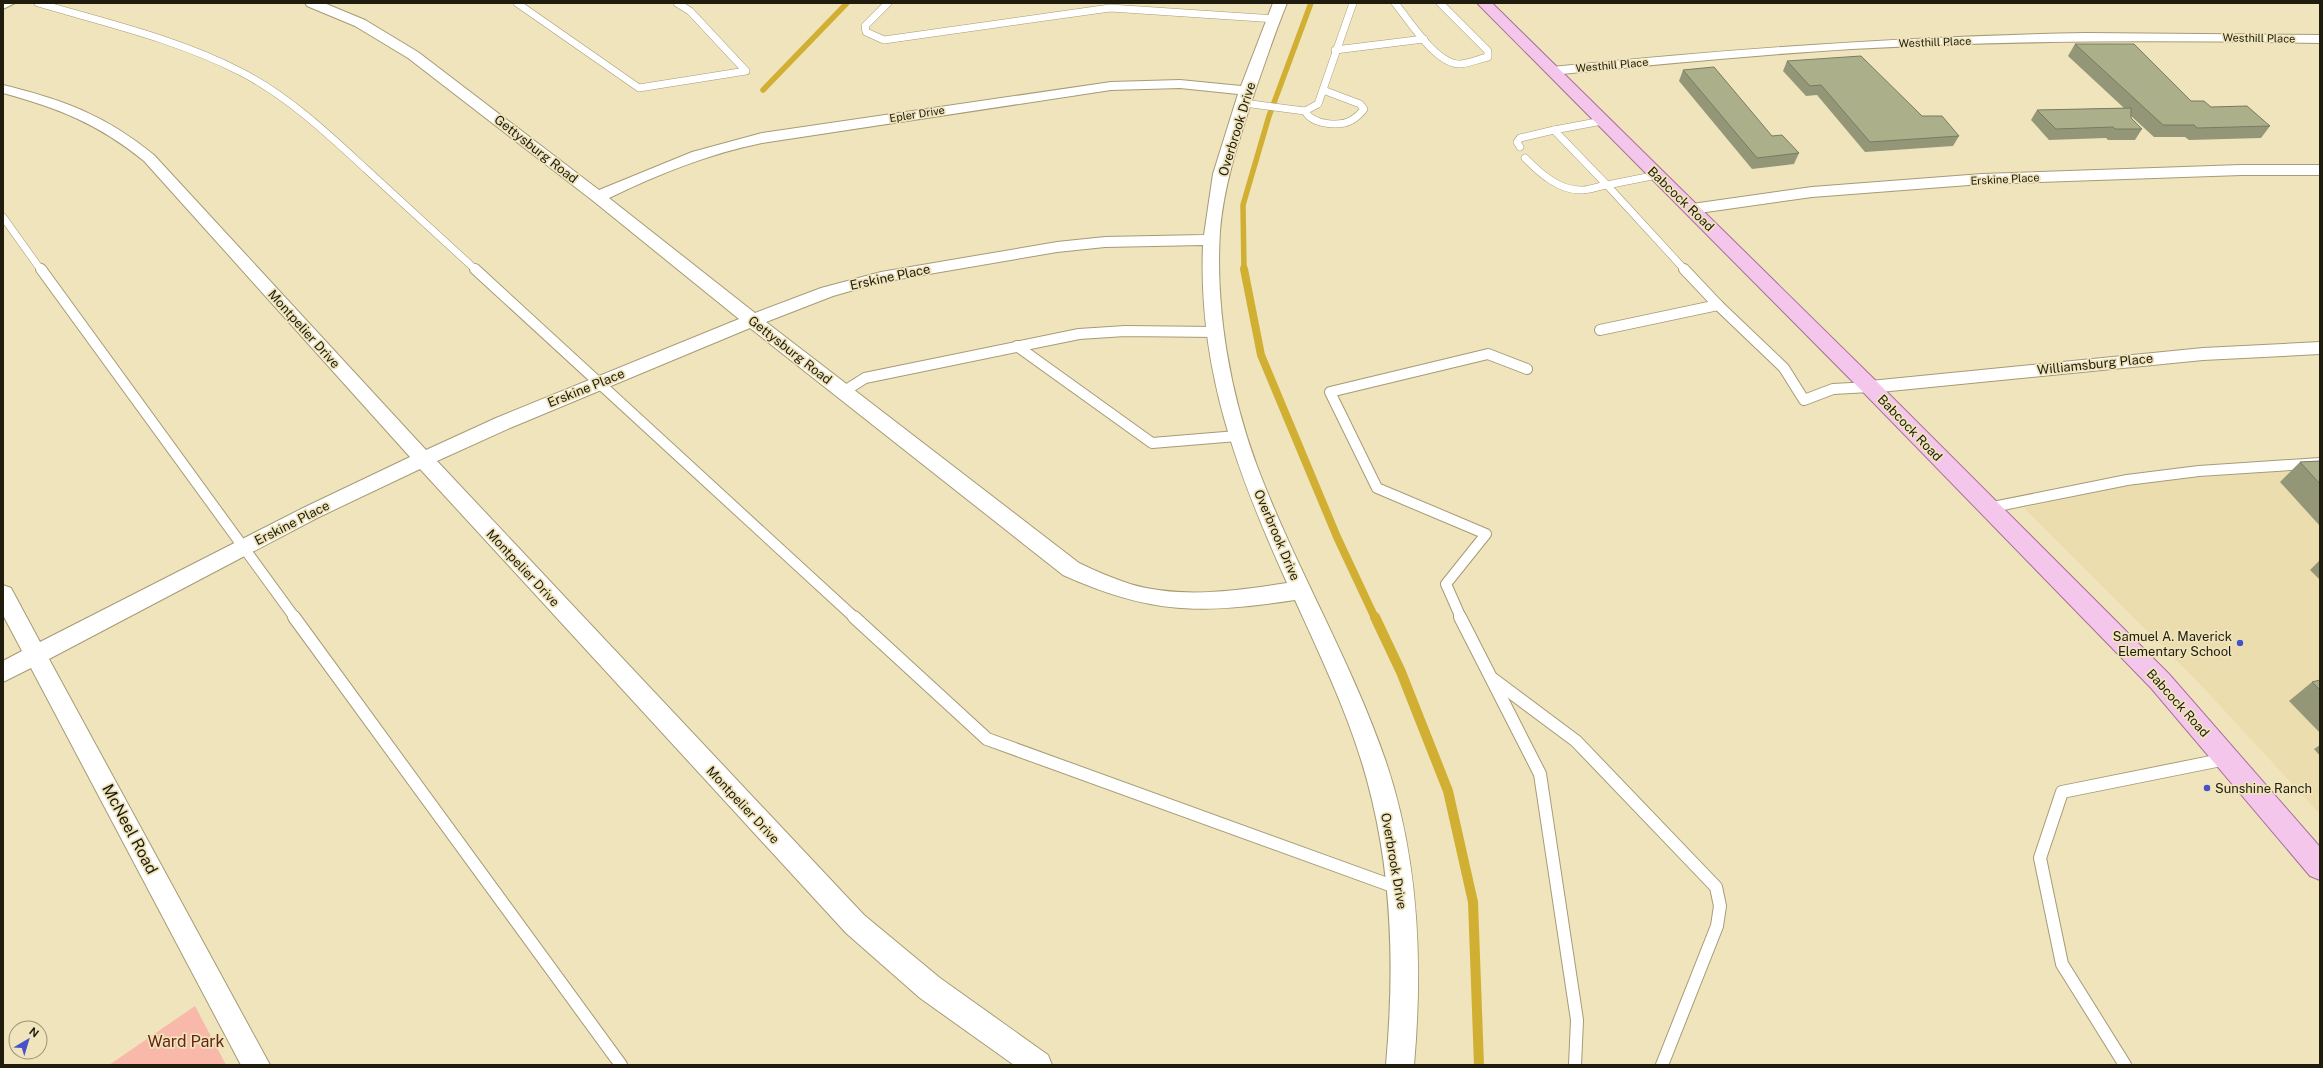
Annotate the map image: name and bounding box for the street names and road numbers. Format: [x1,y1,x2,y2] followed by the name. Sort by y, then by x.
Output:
[2223,31,2295,45] street label: Westhill Place
[1898,35,1972,49] street label: Westhill Place
[1575,56,1649,74] street label: Westhill Place
[1216,80,1258,178] street label: Overbrook Drive
[888,104,946,124] street label: Epler Drive
[491,112,581,186] street label: Gettysburg Road
[1645,164,1717,234] street label: Babcock Road
[1970,171,2040,187] street label: Erskine Place
[848,261,932,293] street label: Erskine Place
[265,287,343,371] street label: Montpelier Drive
[745,313,835,387] street label: Gettysburg Road
[2036,350,2154,378] street label: Williamsburg Place
[545,366,627,410] street label: Erskine Place
[1875,392,1945,464] street label: Babcock Road
[1251,487,1303,583] street label: Overbrook Drive
[252,498,332,548] street label: Erskine Place
[483,526,563,610] street label: Montpelier Drive
[2144,666,2212,740] street label: Babcock Road
[703,763,783,847] street label: Montpelier Drive
[98,781,162,877] street label: McNeel Road
[1378,812,1410,910] street label: Overbrook Drive

